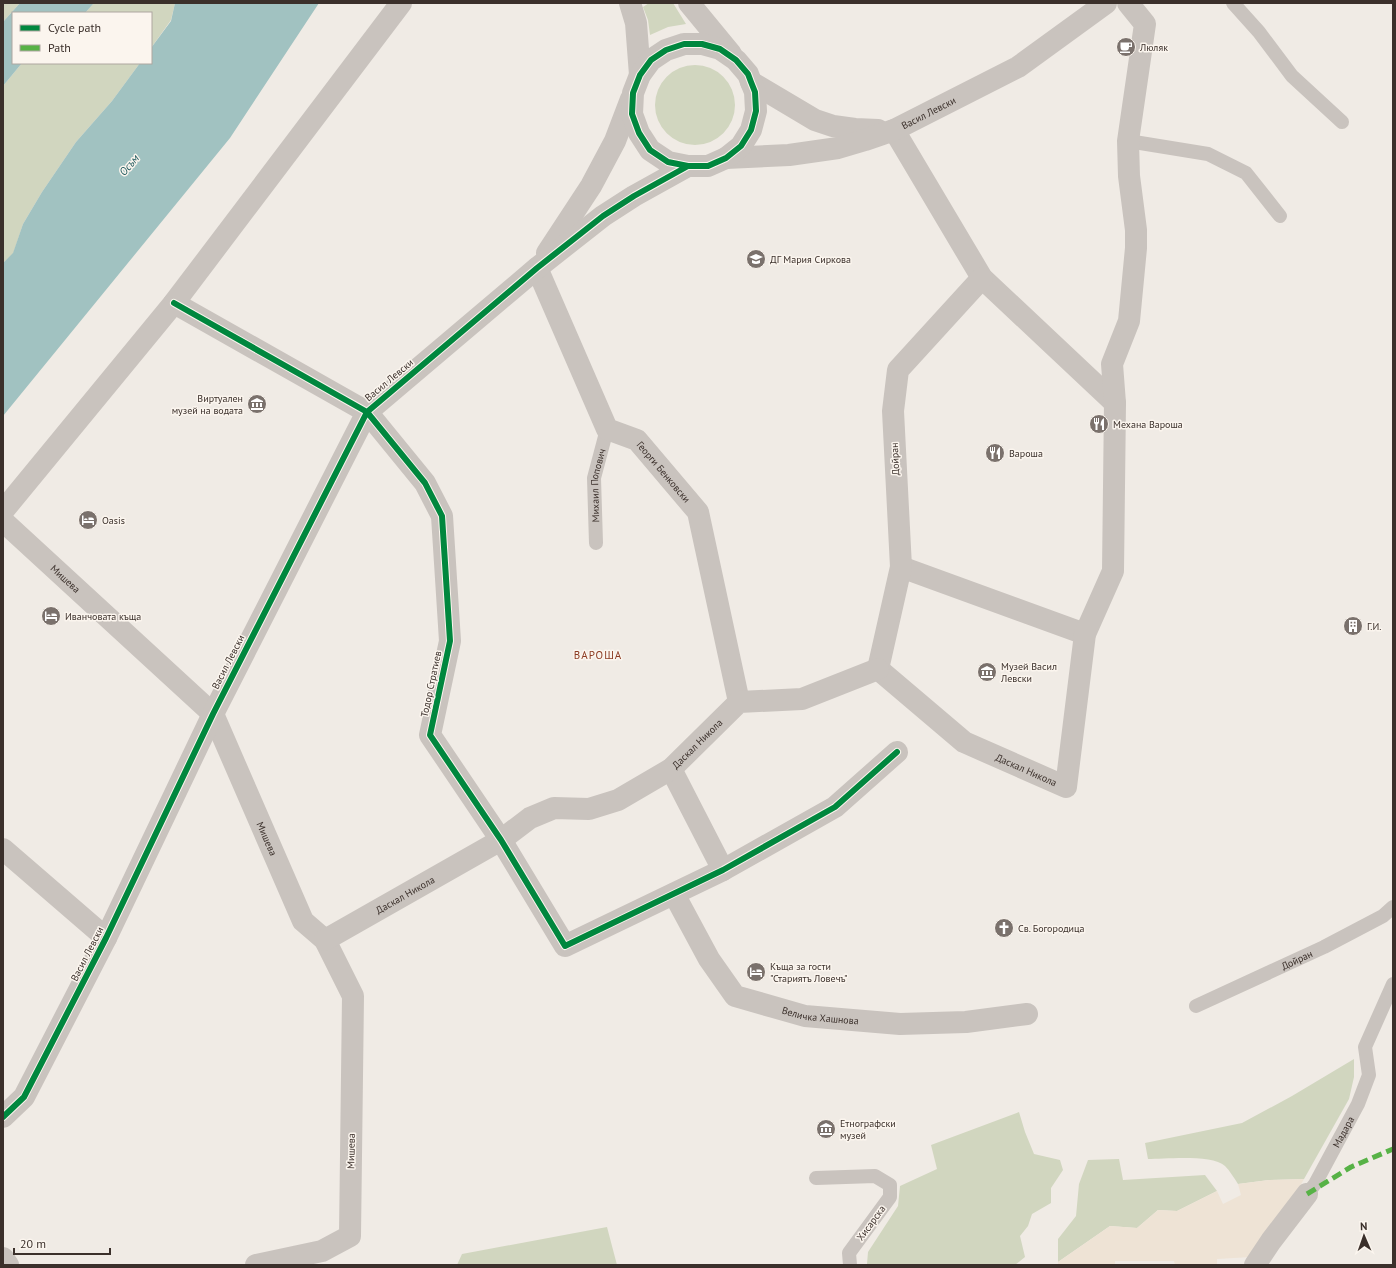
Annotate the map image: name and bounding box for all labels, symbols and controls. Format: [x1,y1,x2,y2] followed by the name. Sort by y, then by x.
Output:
[12,12,152,64] legend
[48,20,101,35] text: Cycle path
[1115,36,1137,58] cafe icon: Люляк
[48,40,71,55] text: Path
[1139,41,1168,54] place label: Люляк
[899,93,958,132] street label: Васил Левски
[116,151,142,179] water label: Осъм
[745,248,767,270] school or university icon: ДГ Мария Сиркова
[770,253,851,266] place label: ДГ Мария Сиркова
[362,356,416,404] street label: Васил Левски
[172,392,243,417] place label: Виртуален музей на водата
[246,393,268,415] museum icon: Виртуален музей на водата
[1088,413,1110,435] restaurant icon: Механа Вароша
[1113,418,1183,431] place label: Механа Вароша
[634,438,694,505] street label: Георги Бенковски
[888,442,902,476] street label: Дойран
[984,442,1006,464] restaurant icon: Вароша
[587,447,608,523] street label: Михаил Попович
[1009,447,1043,460] place label: Вароша
[77,509,99,531] hotel icon: Oasis
[102,514,125,527] place label: Oasis
[48,562,83,595] street label: Мишева
[40,605,62,627] hotel icon: Иванчовата къща
[65,610,141,623] place label: Иванчовата къща
[1342,615,1364,637] building icon: Г.И.
[1367,620,1381,633] place label: Г.И.
[209,633,247,691] street label: Васил Левски
[574,648,622,662] district label: ВАРОША
[418,650,444,718] street label: Тодор Стратиев
[1000,660,1057,685] place label: Музей Васил Левски
[976,661,998,683] museum icon: Музей Васил Левски
[669,716,725,771] street label: Даскал Никола
[994,750,1059,789] street label: Даскал Никола
[254,820,280,858] street label: Мишева
[373,873,437,916] street label: Даскал Никола
[993,917,1015,939] church icon: Св. Богородица
[1018,922,1085,935] place label: Св. Богородица
[68,925,106,983] street label: Васил Левски
[1279,947,1315,972] street label: Дойран
[770,960,847,985] place label: Къща за гости "Стариятъ Ловечъ"
[745,961,767,983] hotel icon: Къща за гости "Стариятъ Ловечъ"
[780,1003,859,1027] street label: Величка Хашнова
[1329,1114,1357,1150] street label: Мадара
[840,1117,896,1142] place label: Етнографски музей
[815,1118,837,1140] museum icon: Етнографски музей
[344,1133,358,1169] street label: Мишева
[854,1203,888,1243] street label: Хисарска
[1344,1216,1384,1256] north arrow
[1360,1219,1368,1233] text: N
[14,1230,110,1256] scale bar
[20,1236,46,1251] text: 20 m

